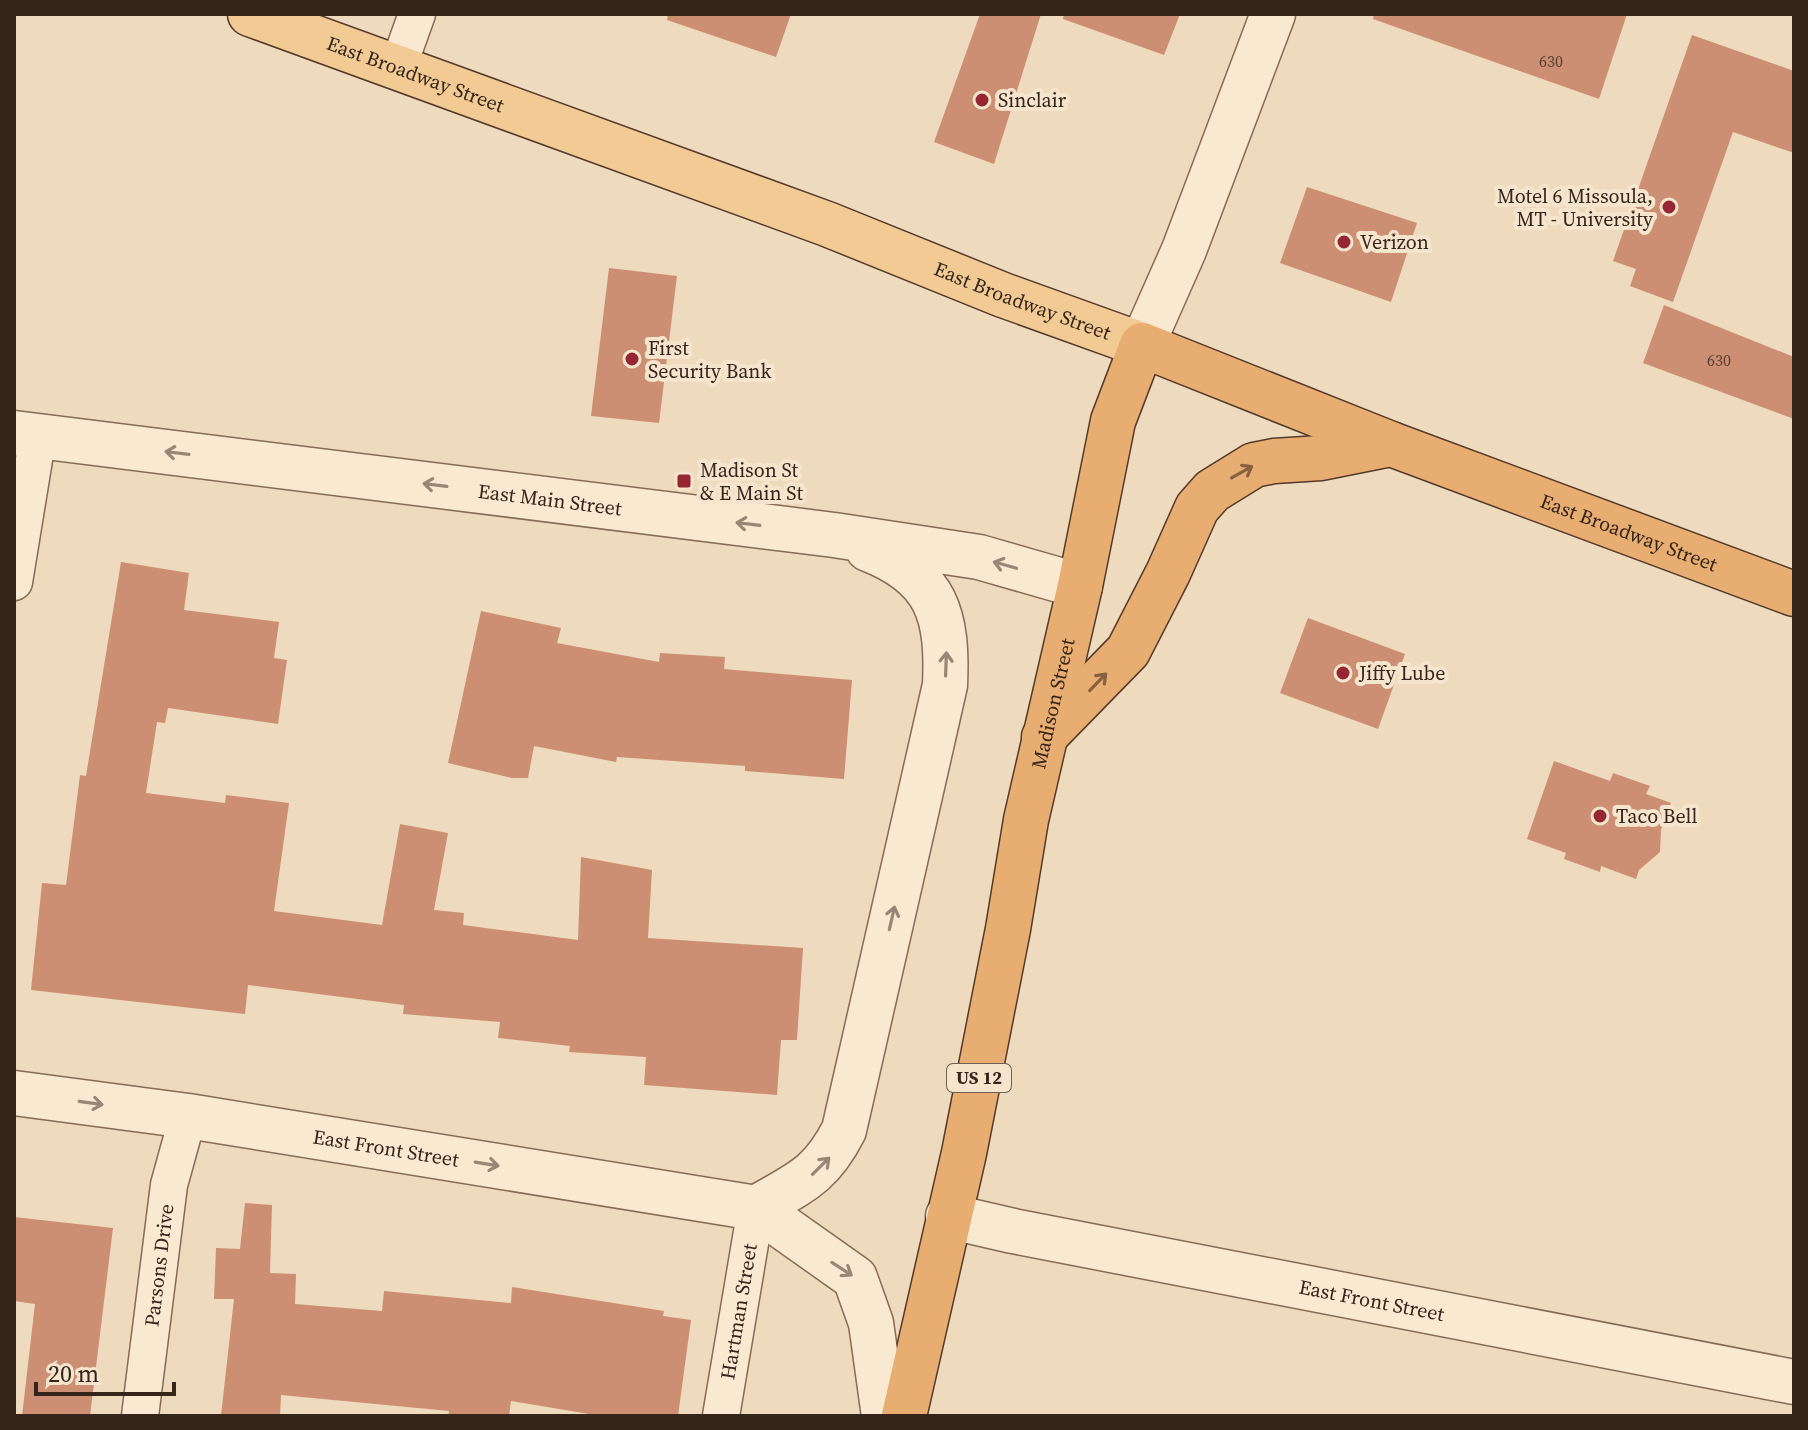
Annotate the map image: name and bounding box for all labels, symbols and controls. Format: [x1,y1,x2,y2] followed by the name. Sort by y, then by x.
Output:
[323,29,508,119] street label: East Broadway Street
[1539,50,1563,72] house number: 630
[998,86,1067,114] place label: Sinclair
[973,91,991,109] marker: Sinclair
[1497,182,1654,233] place label: Motel 6 Missoula, MT - University
[1660,198,1678,216] marker: Motel 6 Missoula, MT - University
[1360,228,1429,256] place label: Verizon
[1335,233,1353,251] marker: Verizon
[930,255,1115,347] street label: East Broadway Street
[648,334,771,385] place label: First Security Bank
[1707,349,1731,371] house number: 630
[623,350,641,368] marker: First Security Bank
[164,445,191,460] one-way arrow
[700,456,803,507] place label: Madison St & E Main St
[1230,464,1253,480] one-way arrow
[675,472,693,490] marker: Madison St & E Main St
[423,477,448,492] one-way arrow
[476,477,624,523] street label: East Main Street
[1536,487,1722,578] street label: East Broadway Street
[736,516,762,531] one-way arrow
[993,556,1018,571] one-way arrow
[1024,635,1082,772] street label: Madison Street
[939,651,954,678] one-way arrow
[1358,659,1445,687] place label: Jiffy Lube
[1334,664,1352,682] marker: Jiffy Lube
[1088,673,1107,692] one-way arrow
[1616,802,1697,830] place label: Taco Bell
[1591,807,1609,825] marker: Taco Bell
[885,906,900,932] one-way arrow
[947,1064,1011,1092] road number: US 12
[78,1096,103,1111] one-way arrow
[311,1122,461,1174] street label: East Front Street
[811,1156,831,1175] one-way arrow
[473,1157,499,1172] one-way arrow
[137,1202,181,1328] street label: Parsons Drive
[713,1241,764,1382] street label: Hartman Street
[830,1262,853,1278] one-way arrow
[1297,1273,1447,1328] street label: East Front Street
[36,1346,174,1396] scale bar
[48,1357,99,1390] text: 20 m

